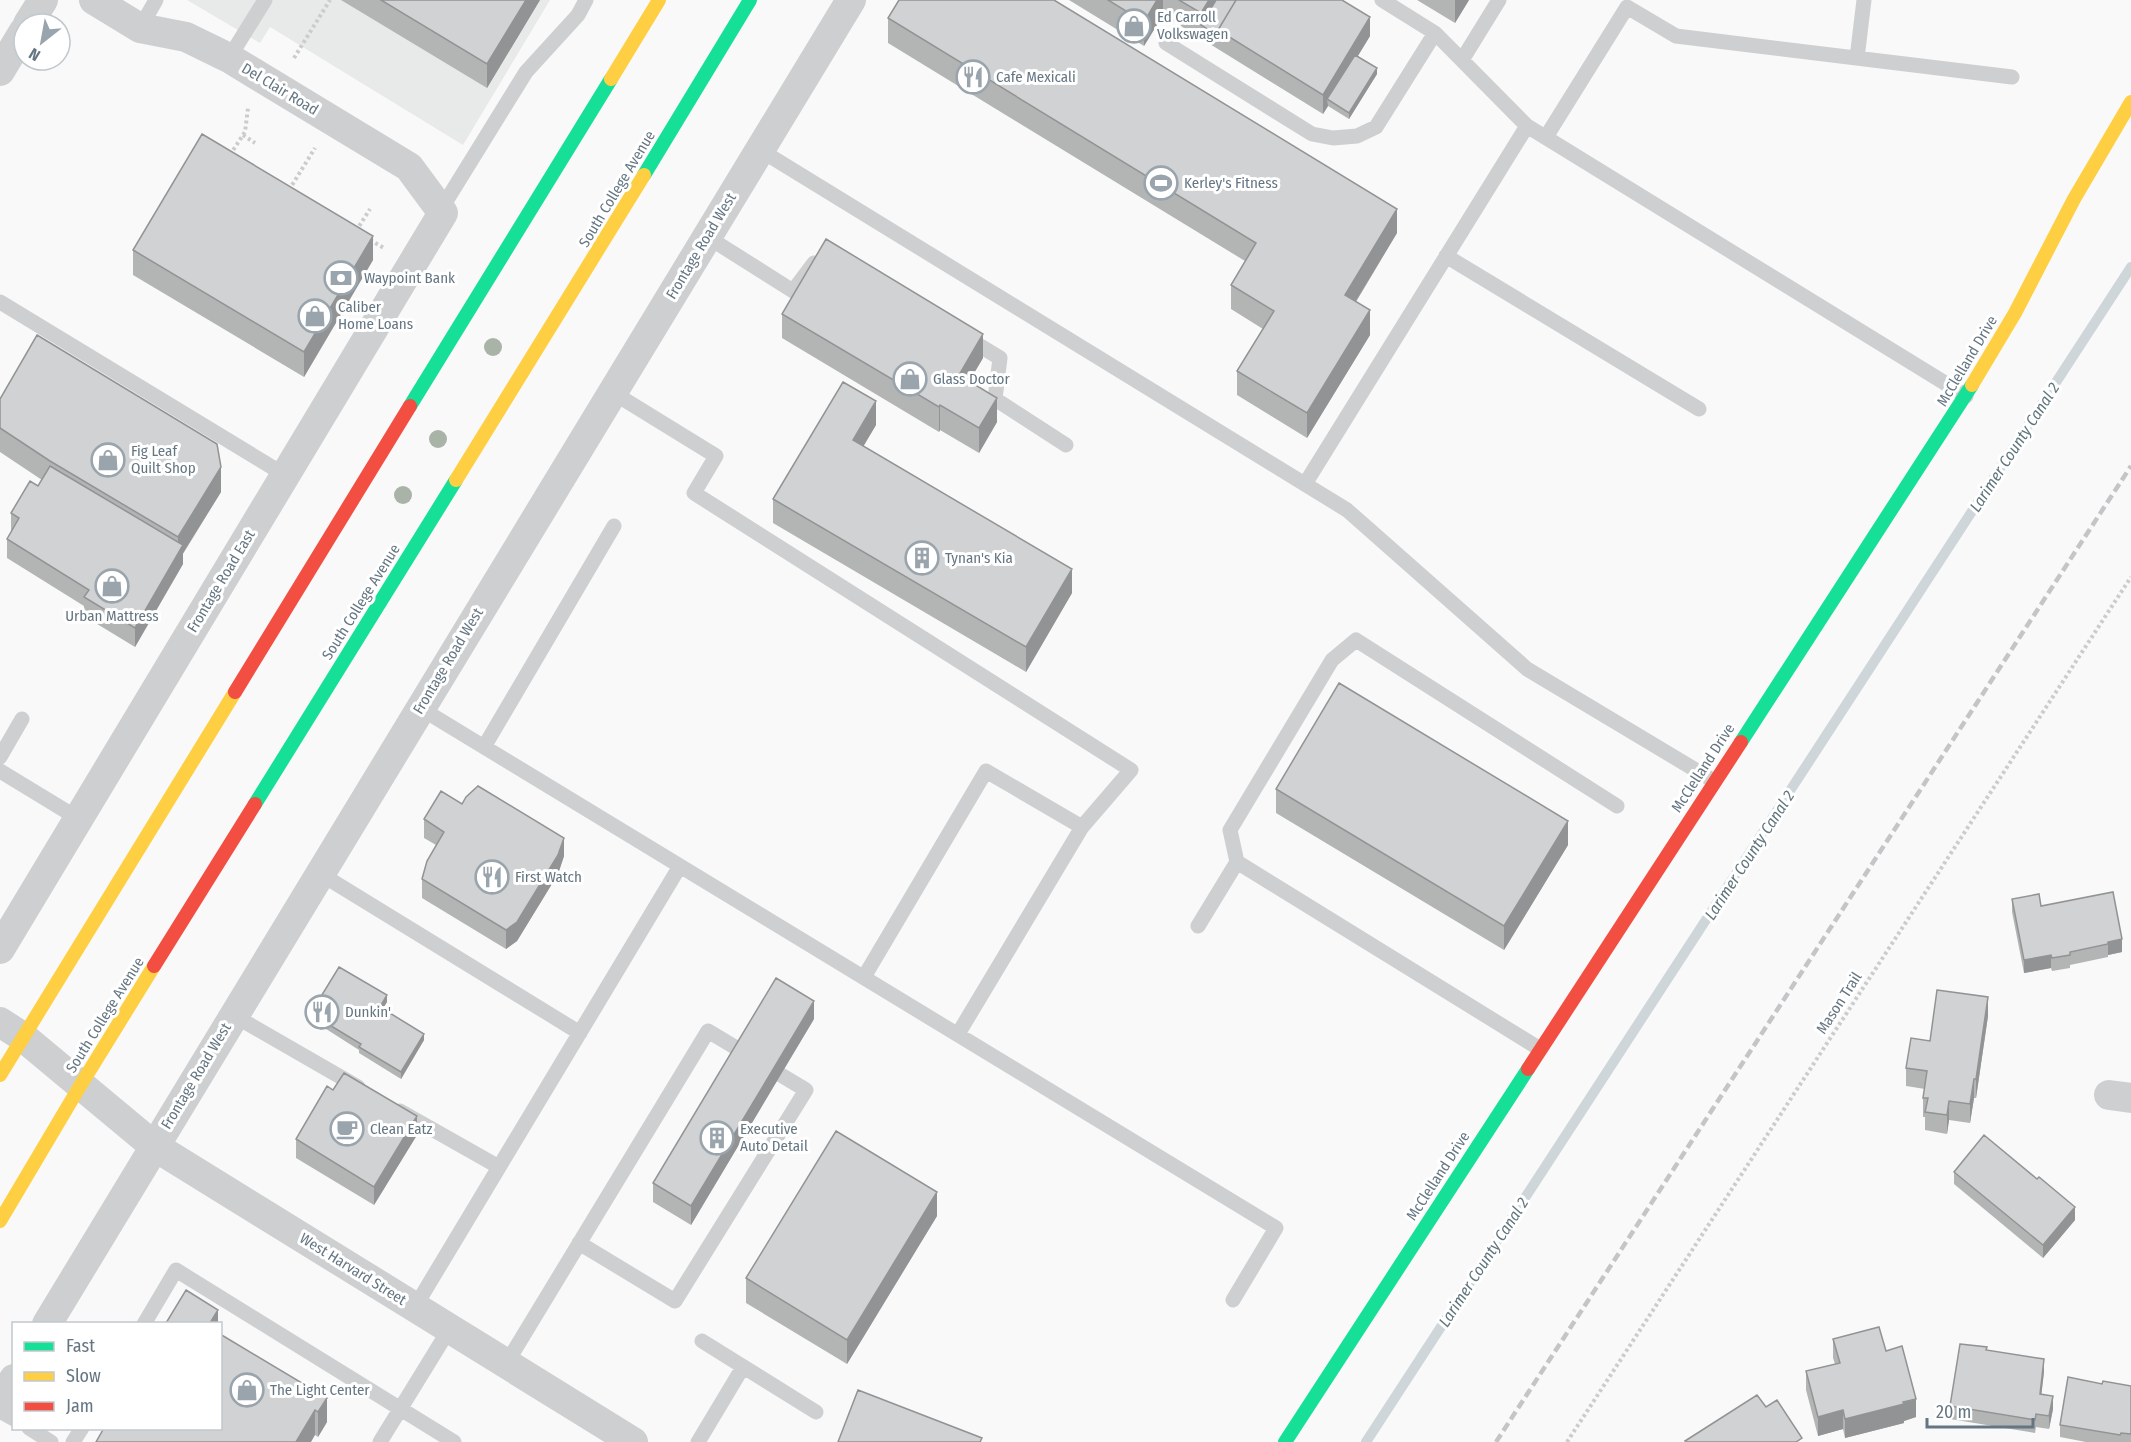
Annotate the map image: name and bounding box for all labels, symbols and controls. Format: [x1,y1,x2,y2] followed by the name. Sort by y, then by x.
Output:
[1116,8,1152,44] shop icon: Ed Carroll Volkswagen
[1157,8,1228,43] place label: Ed Carroll Volkswagen
[12,12,72,72] north arrow
[26,44,44,65] text: N
[239,59,321,119] street label: Del Clair Road
[955,59,991,95] restaurant icon: Cafe Mexicali
[996,68,1076,86] place label: Cafe Mexicali
[575,127,659,251] street label: South College Avenue
[1143,165,1179,201] sports icon: Kerley's Fitness
[1184,174,1278,192] place label: Kerley's Fitness
[662,190,740,302] street label: Frontage Road West
[323,260,359,296] bank icon: Waypoint Bank
[364,269,455,287] place label: Waypoint Bank
[297,298,333,334] shop icon: Caliber Home Loans
[338,298,413,333] place label: Caliber Home Loans
[1933,313,2001,409] street label: McClelland Drive
[892,361,928,397] shop icon: Glass Doctor
[933,370,1011,388] place label: Glass Doctor
[1966,379,2063,515] water label: Larimer County Canal 2
[90,442,126,478] shop icon: Fig Leaf Quilt Shop
[131,442,196,477] place label: Fig Leaf Quilt Shop
[183,526,259,636] street label: Frontage Road East
[904,540,940,576] building icon: Tynan's Kia
[318,541,404,663] street label: South College Avenue
[945,549,1013,567] place label: Tynan's Kia
[94,568,130,604] shop icon: Urban Mattress
[409,605,487,717] street label: Frontage Road West
[65,607,159,625] place label: Urban Mattress
[1668,720,1738,816] street label: McClelland Drive
[1701,787,1798,923] water label: Larimer County Canal 2
[474,859,510,895] restaurant icon: First Watch
[515,868,582,886] place label: First Watch
[62,954,148,1076] street label: South College Avenue
[1812,969,1866,1037] street label: Mason Trail
[304,994,340,1030] restaurant icon: Dunkin'
[345,1003,391,1021] place label: Dunkin'
[157,1020,235,1132] street label: Frontage Road West
[329,1111,365,1147] cafe icon: Clean Eatz
[370,1120,433,1138] place label: Clean Eatz
[699,1120,735,1156] building icon: Executive Auto Detail
[740,1120,808,1155] place label: Executive Auto Detail
[1403,1128,1473,1224] street label: McClelland Drive
[1435,1194,1532,1330] water label: Larimer County Canal 2
[296,1229,410,1309] street label: West Harvard Street
[12,1322,222,1430] legend
[66,1335,95,1357] text: Fast
[66,1365,101,1387] text: Slow
[229,1372,265,1408] shop icon: The Light Center
[270,1381,370,1399] place label: The Light Center
[1927,1391,2034,1429] scale bar
[66,1395,94,1417] text: Jam
[1936,1401,1971,1423] text: 20 m

